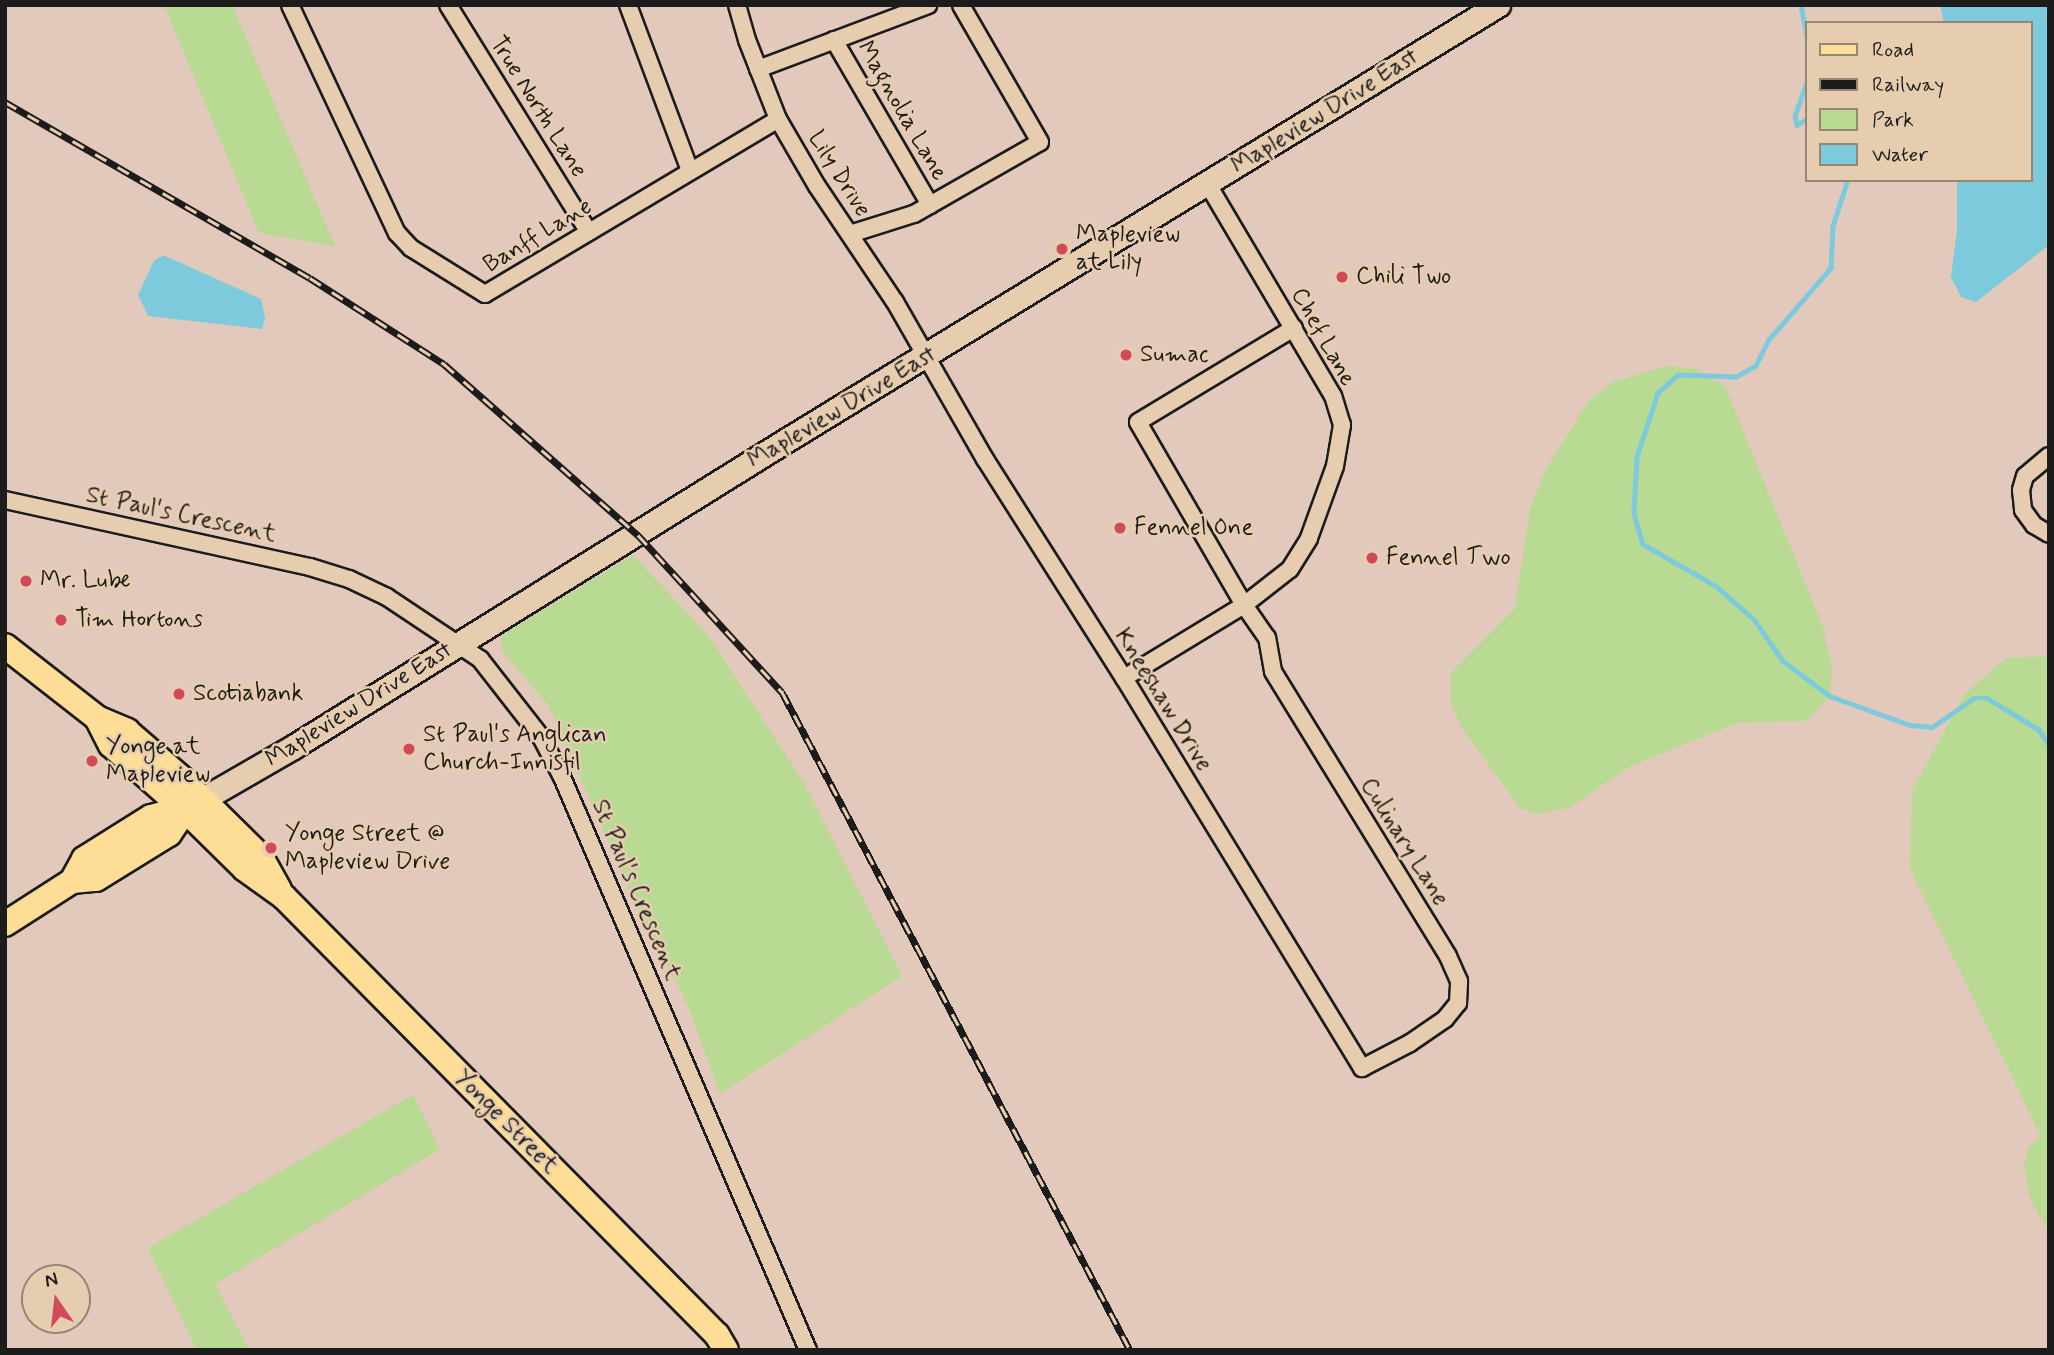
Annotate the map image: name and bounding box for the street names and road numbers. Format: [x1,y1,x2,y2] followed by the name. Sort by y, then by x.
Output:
[483,30,593,184] street label: True North Lane
[850,36,954,186] street label: Magnolia Lane
[1227,44,1423,180] street label: Mapleview Drive East
[801,125,877,223] street label: Lily Drive
[480,193,596,279] street label: Banff Lane
[1284,283,1362,391] street label: Chef Lane
[744,341,940,475] street label: Mapleview Drive East
[88,482,274,548] street label: St Paul's Crescent
[1108,624,1218,776] street label: Kneeshaw Drive
[261,637,457,773] street label: Mapleview Drive East
[1353,773,1455,911] street label: Culinary Lane
[587,800,685,980] street label: St Paul's Crescent
[448,1064,564,1180] street label: Yonge Street

